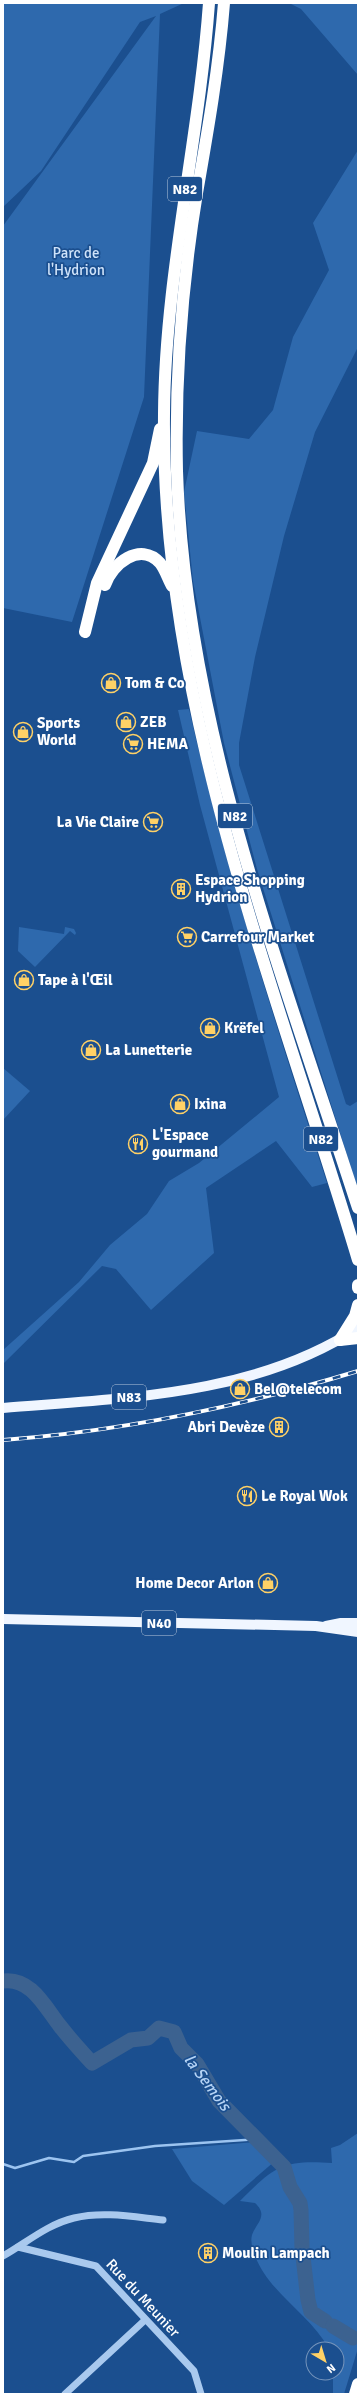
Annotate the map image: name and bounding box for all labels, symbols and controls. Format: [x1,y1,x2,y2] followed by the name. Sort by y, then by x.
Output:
[168,177,202,201] road number: N82
[47,244,105,279] park label: Parc de l'Hydrion
[100,672,122,694] shop icon: Tom & Co
[125,674,185,692] place label: Tom & Co
[115,711,137,733] shop icon: ZEB
[140,713,167,731] place label: ZEB
[37,714,80,749] place label: Sports World
[12,721,34,743] shop icon: Sports World
[122,733,144,755] supermarket icon: HEMA
[147,735,188,753] place label: HEMA
[218,804,252,828] road number: N82
[142,811,164,833] supermarket icon: La Vie Claire
[57,813,139,831] place label: La Vie Claire
[195,871,305,906] place label: Espace Shopping Hydrion
[170,878,192,900] building icon: Espace Shopping Hydrion
[176,926,198,948] supermarket icon: Carrefour Market
[201,928,315,946] place label: Carrefour Market
[13,969,35,991] shop icon: Tape à l'Œil
[38,971,113,989] place label: Tape à l'Œil
[199,1017,221,1039] shop icon: Krëfel
[224,1019,264,1037] place label: Krëfel
[80,1039,102,1061] shop icon: La Lunetterie
[105,1041,192,1059] place label: La Lunetterie
[169,1093,191,1115] shop icon: Ixina
[194,1095,227,1113] place label: Ixina
[152,1126,218,1161] place label: L'Espace gourmand
[304,1127,338,1151] road number: N82
[127,1133,149,1155] restaurant icon: L'Espace gourmand
[229,1378,251,1400] shop icon: Bel@telecom
[254,1380,342,1398] place label: Bel@telecom
[112,1385,146,1409] road number: N83
[268,1416,290,1438] building icon: Abri Devèze
[188,1418,265,1436] place label: Abri Devèze
[236,1485,258,1507] restaurant icon: Le Royal Wok
[261,1487,348,1505] place label: Le Royal Wok
[257,1572,279,1594] shop icon: Home Decor Arlon
[135,1574,254,1592] place label: Home Decor Arlon
[142,1611,176,1635] road number: N40
[179,2050,236,2116] water label: la Semois
[197,2242,219,2264] building icon: Moulin Lampach
[222,2244,330,2262] place label: Moulin Lampach
[102,2255,184,2341] street label: Rue du Meunier
[305,2341,345,2381] north arrow
[324,2361,338,2376] text: N

